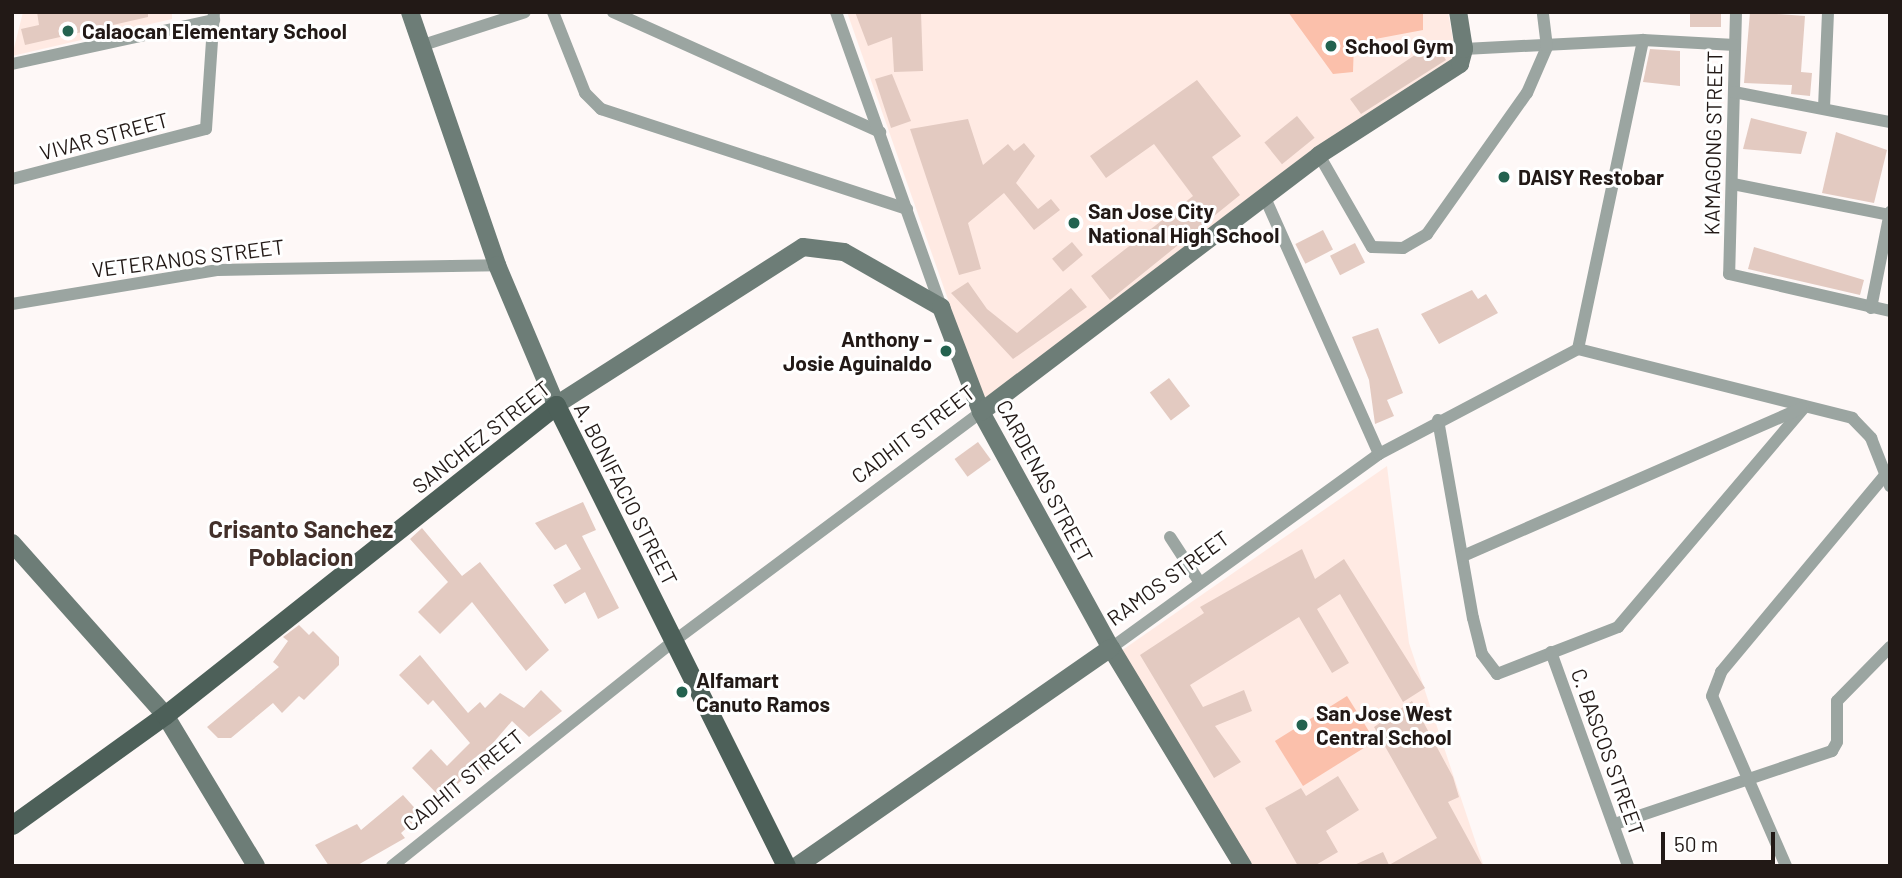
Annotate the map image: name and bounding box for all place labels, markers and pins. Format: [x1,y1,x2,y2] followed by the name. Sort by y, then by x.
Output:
[82,18,347,44] place label: Calaocan Elementary School
[60,23,76,39] marker: Calaocan Elementary School
[1345,33,1454,59] place label: School Gym
[1323,38,1339,54] marker: School Gym
[1518,164,1664,190] place label: DAISY Restobar
[1496,169,1512,185] marker: DAISY Restobar
[1088,198,1279,248] place label: San Jose City National High School
[1066,215,1082,231] marker: San Jose City National High School
[783,326,932,376] place label: Anthony - Josie Aguinaldo
[938,343,954,359] marker: Anthony - Josie Aguinaldo
[696,667,830,717] place label: Alfamart Canuto Ramos
[674,684,690,700] marker: Alfamart Canuto Ramos
[1316,700,1452,750] place label: San Jose West Central School
[1294,717,1310,733] marker: San Jose West Central School

